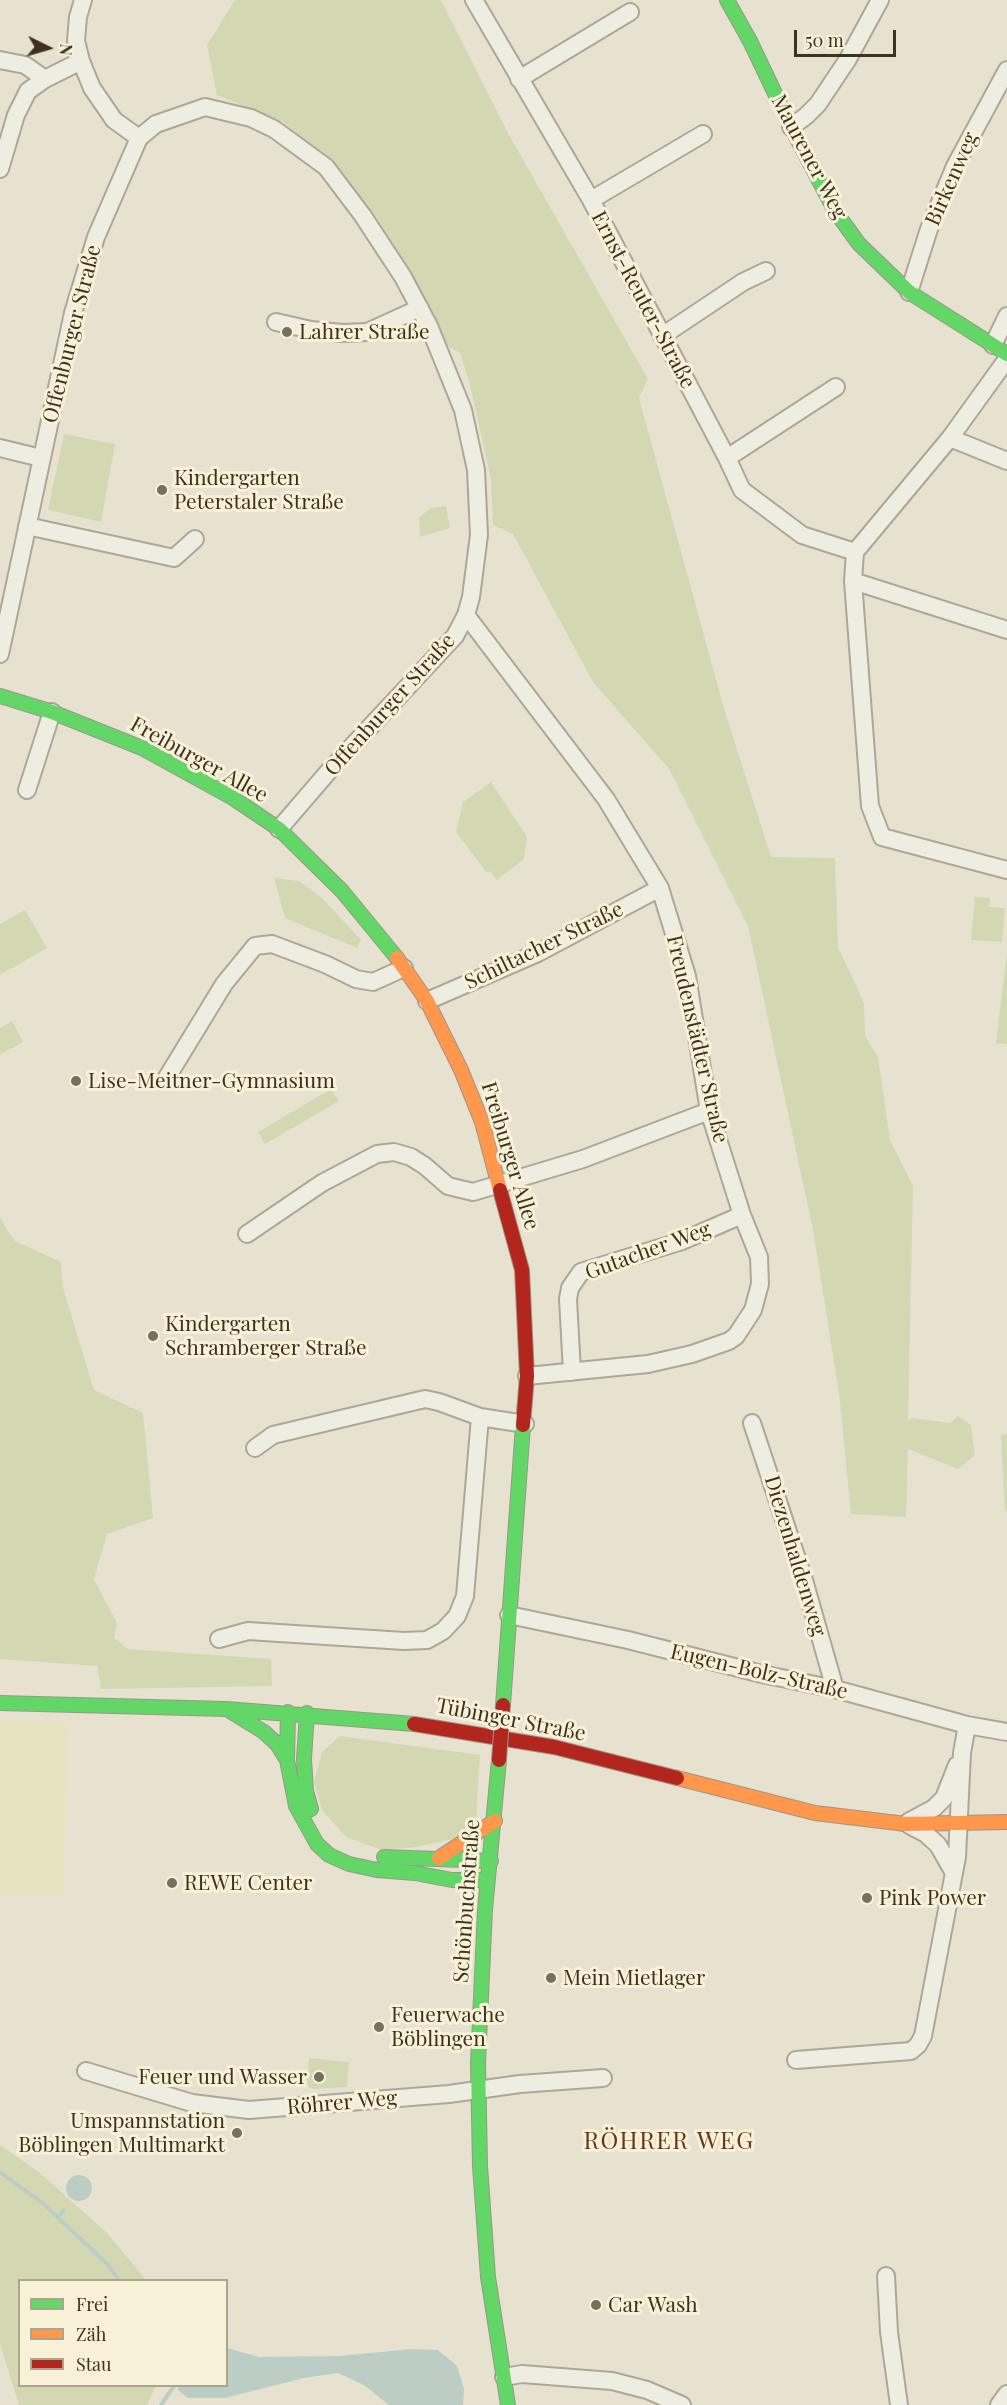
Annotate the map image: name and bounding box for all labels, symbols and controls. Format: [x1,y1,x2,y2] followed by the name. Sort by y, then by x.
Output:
[18,18,78,78] north arrow
[797,18,899,56] scale bar
[805,28,844,52] text: 50 m
[55,43,77,56] text: N
[766,90,852,224] street label: Maurener Weg
[920,128,984,230] street label: Birkenweg
[586,207,700,393] street label: Ernst-Reuter-Straße
[38,242,106,426] street label: Offenburger Straße
[299,319,430,345] place label: Lahrer Straße
[280,325,294,339] marker: Lahrer Straße
[174,465,344,515] place label: Kindergarten Peterstaler Straße
[155,483,169,497] marker: Kindergarten Peterstaler Straße
[319,629,461,781] street label: Offenburger Straße
[126,712,272,808] street label: Freiburger Allee
[461,897,627,995] street label: Schiltacher Straße
[661,933,733,1145] street label: Freudenstädter Straße
[88,1068,335,1094] place label: Lise-Meitner-Gymnasium
[69,1074,83,1088] marker: Lise-Meitner-Gymnasium
[476,1079,544,1233] street label: Freiburger Allee
[582,1217,714,1285] street label: Gutacher Weg
[165,1311,367,1361] place label: Kindergarten Schramberger Straße
[146,1329,160,1343] marker: Kindergarten Schramberger Straße
[759,1473,831,1639] street label: Diezenhaldenweg
[668,1639,850,1705] street label: Eugen-Bolz-Straße
[434,1693,588,1747] street label: Tübinger Straße
[449,1818,485,1984] street label: Schönbuchstraße
[184,1870,312,1896] place label: REWE Center
[165,1876,179,1890] marker: REWE Center
[879,1885,986,1911] place label: Pink Power
[860,1891,874,1905] marker: Pink Power
[563,1965,705,1991] place label: Mein Mietlager
[544,1971,558,1985] marker: Mein Mietlager
[391,2002,505,2052] place label: Feuerwache Böblingen
[372,2020,386,2034] marker: Feuerwache Böblingen
[138,2064,307,2090] place label: Feuer und Wasser
[312,2070,326,2084] marker: Feuer und Wasser
[286,2086,398,2120] street label: Röhrer Weg
[18,2108,225,2158] place label: Umspannstation Böblingen Multimarkt
[230,2126,244,2140] marker: Umspannstation Böblingen Multimarkt
[583,2128,755,2156] district label: RÖHRER WEG
[18,2279,228,2387] legend
[76,2292,108,2316] text: Frei
[608,2292,698,2318] place label: Car Wash
[589,2298,603,2312] marker: Car Wash
[76,2322,106,2346] text: Zäh
[76,2352,112,2376] text: Stau

